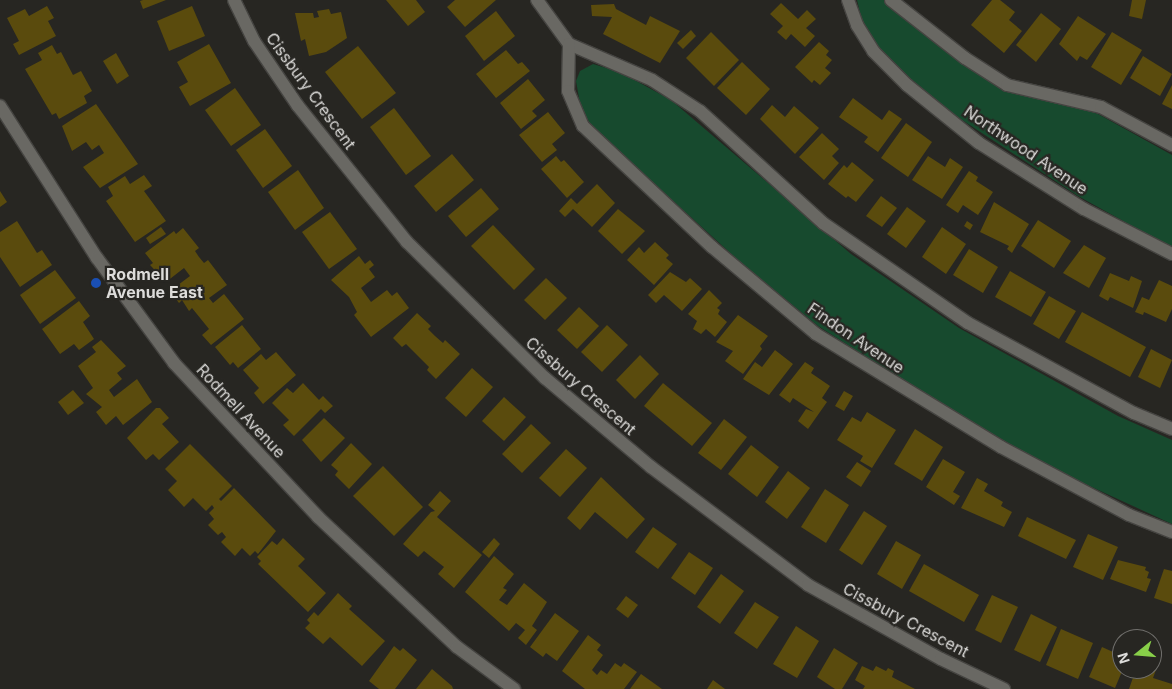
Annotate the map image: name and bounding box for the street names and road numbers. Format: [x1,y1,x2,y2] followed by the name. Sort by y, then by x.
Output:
[262,29,360,153] street label: Cissbury Crescent
[960,101,1092,199] street label: Northwood Avenue
[804,299,908,377] street label: Findon Avenue
[522,333,640,439] street label: Cissbury Crescent
[193,360,289,462] street label: Rodmell Avenue
[840,579,972,661] street label: Cissbury Crescent

